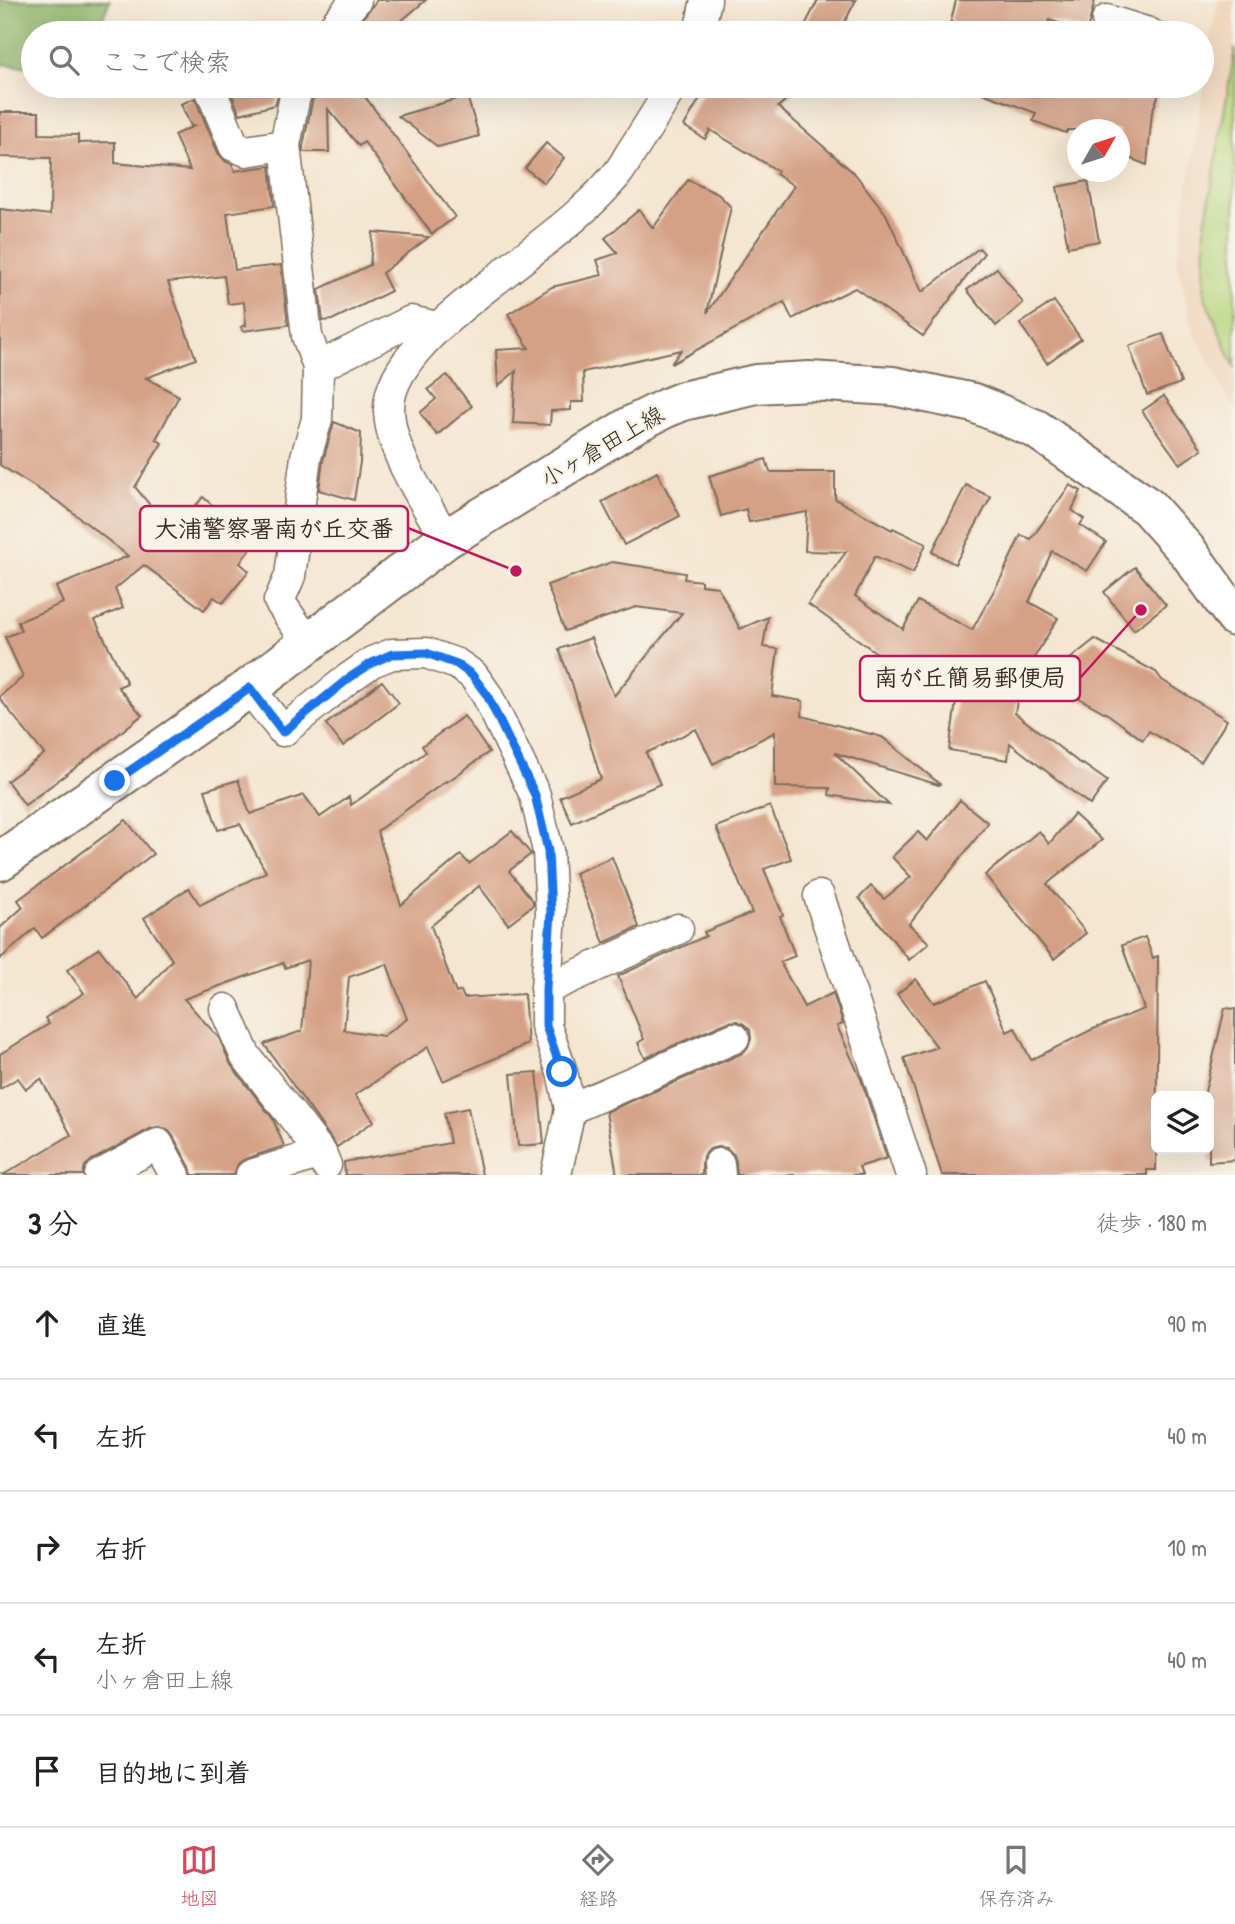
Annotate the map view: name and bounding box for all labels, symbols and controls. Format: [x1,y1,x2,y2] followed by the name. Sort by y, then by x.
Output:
[21,21,1214,98] search box
[45,41,83,79] icon: search
[101,44,231,79] text: ここで検索
[1067,119,1130,182] north arrow
[534,398,670,494] street label: 小ヶ倉田上線
[140,506,408,551] callout: 大浦警察署南が丘交番
[154,512,394,544] text: 大浦警察署南が丘交番
[860,656,1080,701] callout: 南が丘簡易郵便局
[874,661,1066,693] text: 南が丘簡易郵便局
[99,765,130,796] route end
[546,1056,577,1087] route start
[1151,1091,1214,1154] map controls
[1151,1091,1214,1154] button: layers
[28,1203,78,1243] text: 3 分
[1096,1207,1207,1238] text: 徒歩 · 180 m
[28,1304,66,1342] icon: ahead
[95,1307,147,1342] text: 直進
[1167,1308,1207,1339] text: 90 m
[28,1416,66,1454] icon: left
[95,1419,147,1454] text: 左折
[1167,1420,1207,1451] text: 40 m
[28,1528,66,1566] icon: right
[95,1531,147,1566] text: 右折
[1167,1532,1207,1563] text: 10 m
[95,1626,147,1661] text: 左折
[28,1640,66,1678] icon: left
[1167,1644,1207,1675] text: 40 m
[95,1664,233,1695] text: 小ヶ倉田上線
[28,1752,66,1790] icon: arrive
[95,1755,251,1790] text: 目的地に到着
[180,1841,219,1911] tab: 地図
[579,1841,618,1911] tab: 経路
[978,1841,1055,1911] tab: 保存済み

